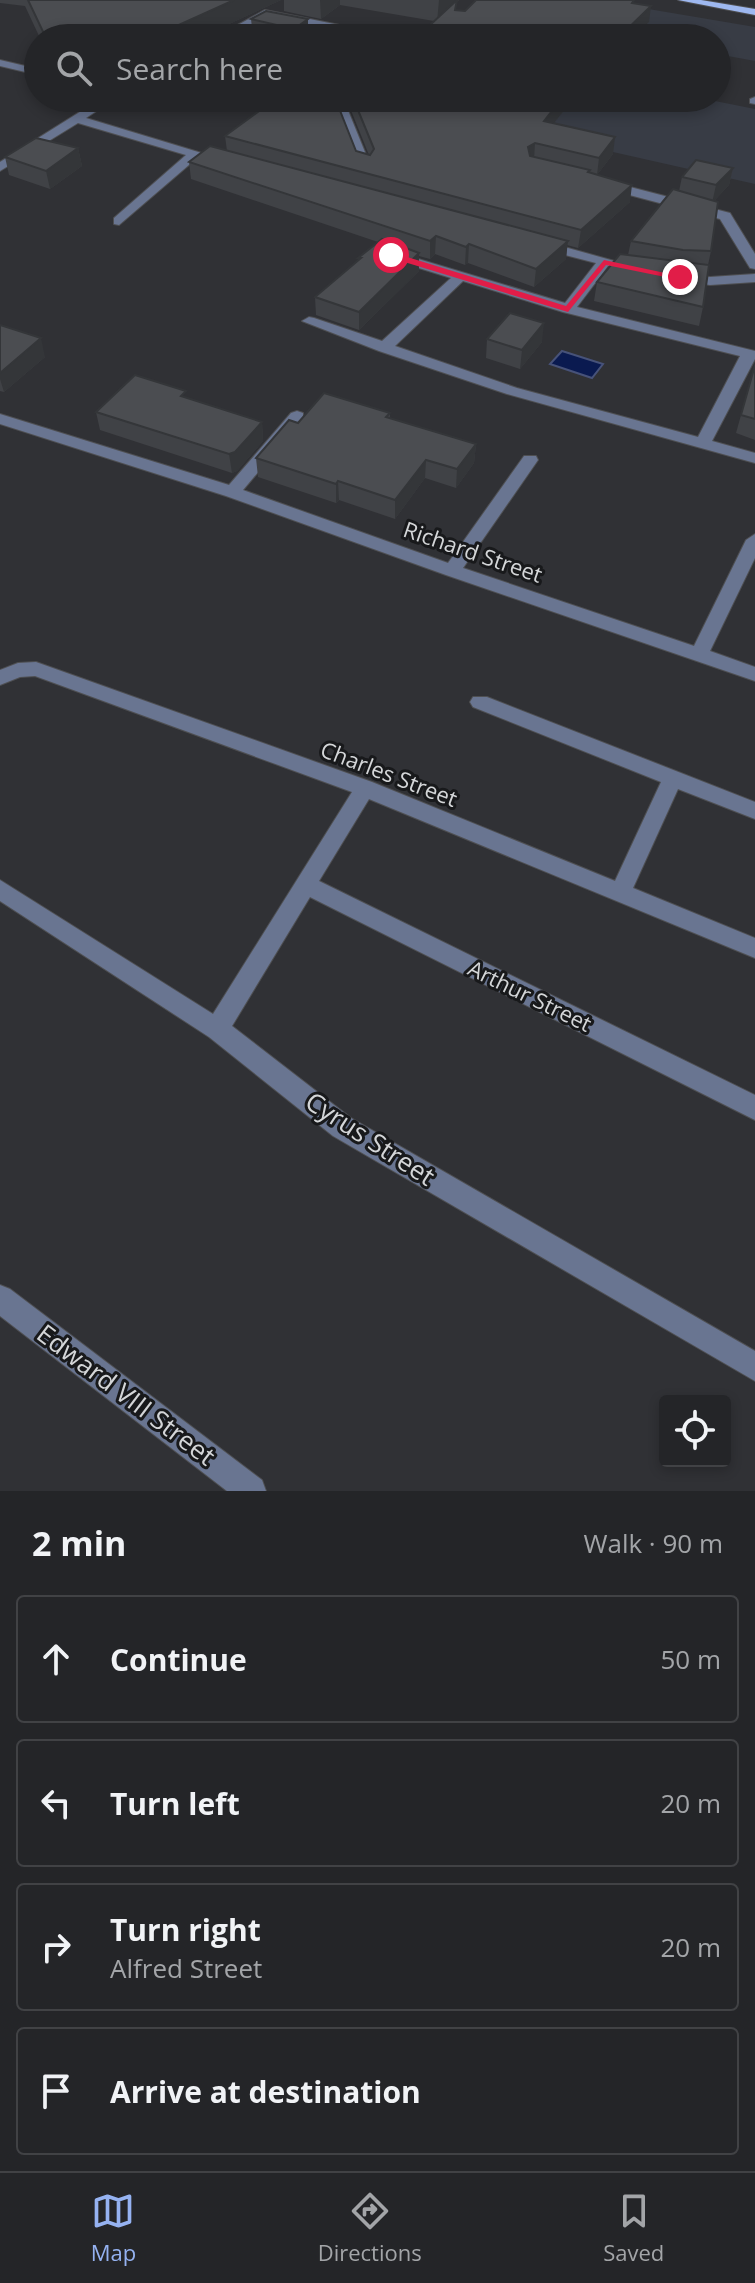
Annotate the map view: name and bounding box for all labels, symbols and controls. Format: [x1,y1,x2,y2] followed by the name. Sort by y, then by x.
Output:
[24,24,731,112] search box
[52,46,96,90] icon: search
[116,48,283,89] text: Search here
[373,237,409,273] route start
[662,259,698,295] route end
[400,513,547,589] street label: Richard Street
[317,733,462,813] street label: Charles Street
[464,952,597,1038] street label: Arthur Street
[299,1083,442,1193] street label: Cyrus Street
[30,1315,223,1473] street label: Edward VIII Street
[659,1395,731,1467] map controls
[659,1395,731,1467] button: locate
[32,1520,126,1566] text: 2 min
[583,1525,723,1561] text: Walk · 90 m
[34,1637,78,1681] icon: ahead
[110,1639,247,1680] text: Continue
[660,1641,721,1677] text: 50 m
[34,1781,78,1825] icon: left
[110,1783,240,1824] text: Turn left
[660,1785,721,1821] text: 20 m
[110,1909,261,1950] text: Turn right
[34,1925,78,1969] icon: right
[660,1929,721,1965] text: 20 m
[110,1950,262,1986] text: Alfred Street
[34,2069,78,2113] icon: arrive
[110,2071,421,2112] text: Arrive at destination
[91,2189,136,2267] tab: Map
[318,2189,422,2267] tab: Directions
[603,2189,664,2267] tab: Saved

